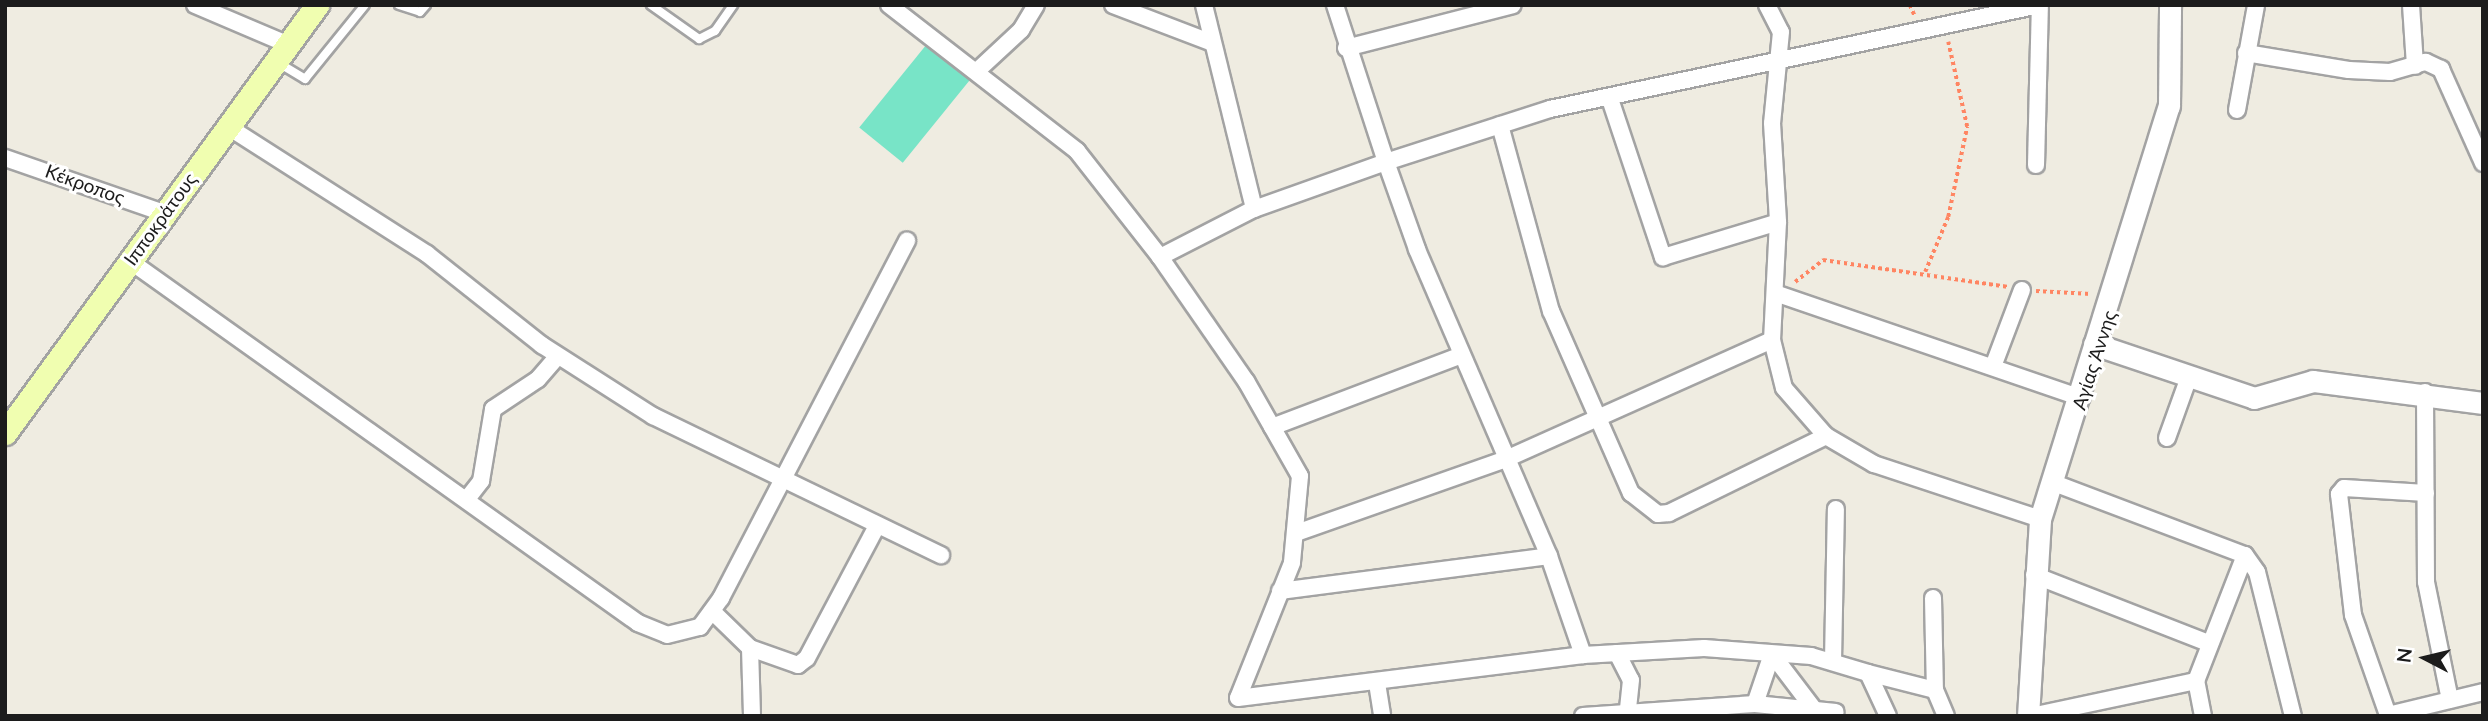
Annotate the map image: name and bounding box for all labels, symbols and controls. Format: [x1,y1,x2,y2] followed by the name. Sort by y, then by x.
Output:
[42,159,128,209] street label: Κέκροπος
[119,168,201,270] street label: Ιπποκράτους
[2067,307,2121,413] street label: Αγίας Άννης
[2390,623,2460,693] north arrow
[2391,647,2416,664] text: N

